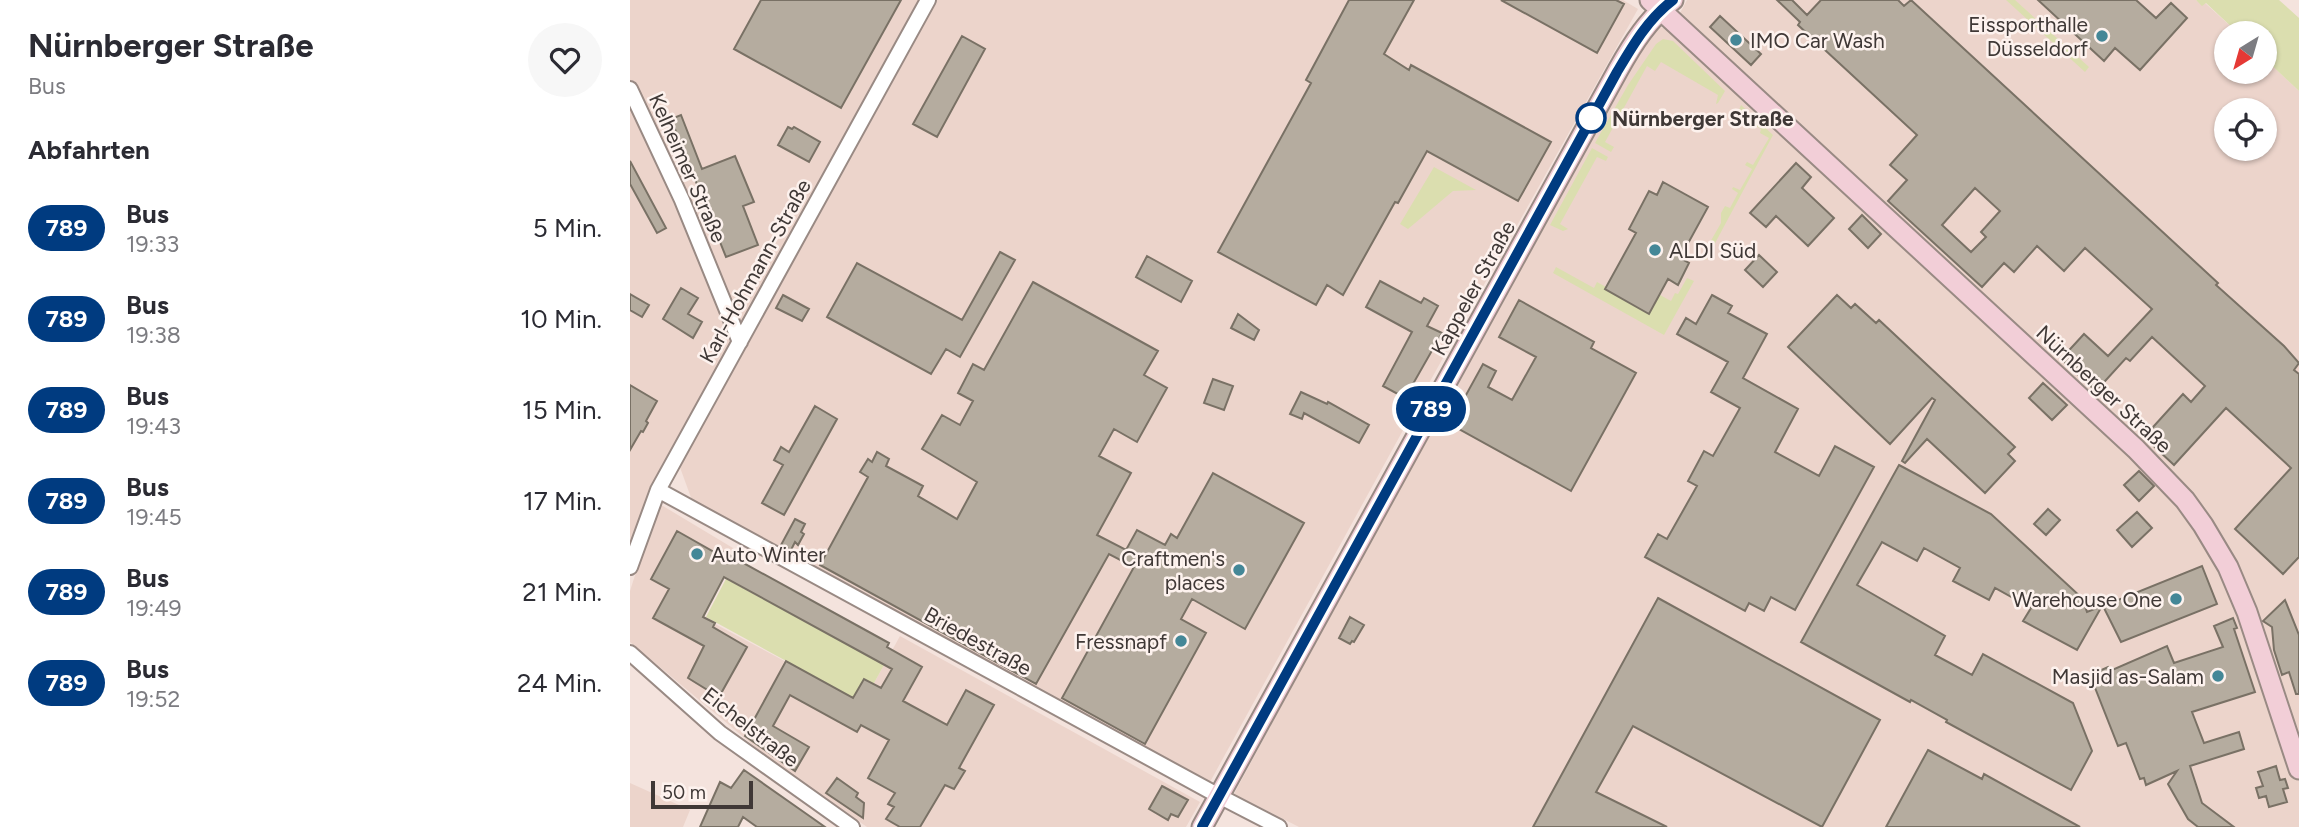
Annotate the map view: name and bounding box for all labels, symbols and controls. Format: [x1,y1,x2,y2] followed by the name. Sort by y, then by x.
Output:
[1968,12,2088,61] place label: Eissporthalle Düsseldorf
[2214,21,2277,84] north arrow
[2214,21,2277,161] map controls
[528,23,602,97] button: heart
[28,26,313,65] text: Nürnberger Straße
[1750,28,1885,53] place label: IMO Car Wash
[2094,28,2110,44] marker: Eissporthalle Düsseldorf
[1728,32,1744,48] marker: IMO Car Wash
[28,72,66,100] text: Bus
[644,90,732,246] street label: Kelheimer Straße
[2214,98,2277,161] button: locate
[1576,103,1606,133] marker: Nürnberger Straße
[1612,106,1794,131] place label: Nürnberger Straße
[28,134,150,166] text: Abfahrten
[694,175,816,367] street label: Karl-Hohmann-Straße
[126,198,169,230] text: Bus
[533,212,602,244] text: 5 Min.
[46,213,87,242] text: 789
[1426,216,1520,360] street label: Kappeler Straße
[126,230,179,258] text: 19:33
[1669,238,1756,263] place label: ALDI Süd
[1647,242,1663,258] marker: ALDI Süd
[126,289,169,321] text: Bus
[520,303,602,335] text: 10 Min.
[46,304,87,333] text: 789
[2031,320,2177,458] street label: Nürnberger Straße
[126,321,181,349] text: 19:38
[126,380,169,412] text: Bus
[1391,386,1471,432] line badge: 789
[522,394,602,426] text: 15 Min.
[1410,394,1452,423] text: 789
[46,395,87,424] text: 789
[126,412,181,440] text: 19:43
[126,471,169,503] text: Bus
[523,485,602,517] text: 17 Min.
[46,486,87,515] text: 789
[126,503,182,531] text: 19:45
[711,542,825,567] place label: Auto Winter
[689,546,705,562] marker: Auto Winter
[1121,546,1225,595] place label: Craftmen's places
[126,562,169,594] text: Bus
[1231,562,1247,578] marker: Craftmen's places
[522,576,602,608] text: 21 Min.
[46,577,87,606] text: 789
[2012,587,2162,612] place label: Warehouse One
[2168,591,2184,607] marker: Warehouse One
[126,594,182,622] text: 19:49
[920,601,1036,681] street label: Briedestraße
[1075,629,1167,654] place label: Fressnapf
[1173,633,1189,649] marker: Fressnapf
[126,653,169,685] text: Bus
[2052,664,2204,689] place label: Masjid as-Salam
[517,667,602,699] text: 24 Min.
[46,668,87,697] text: 789
[2210,668,2226,684] marker: Masjid as-Salam
[698,682,804,772] street label: Eichelstraße
[126,685,180,713] text: 19:52
[651,778,752,810] scale bar
[662,781,706,804] text: 50 m

